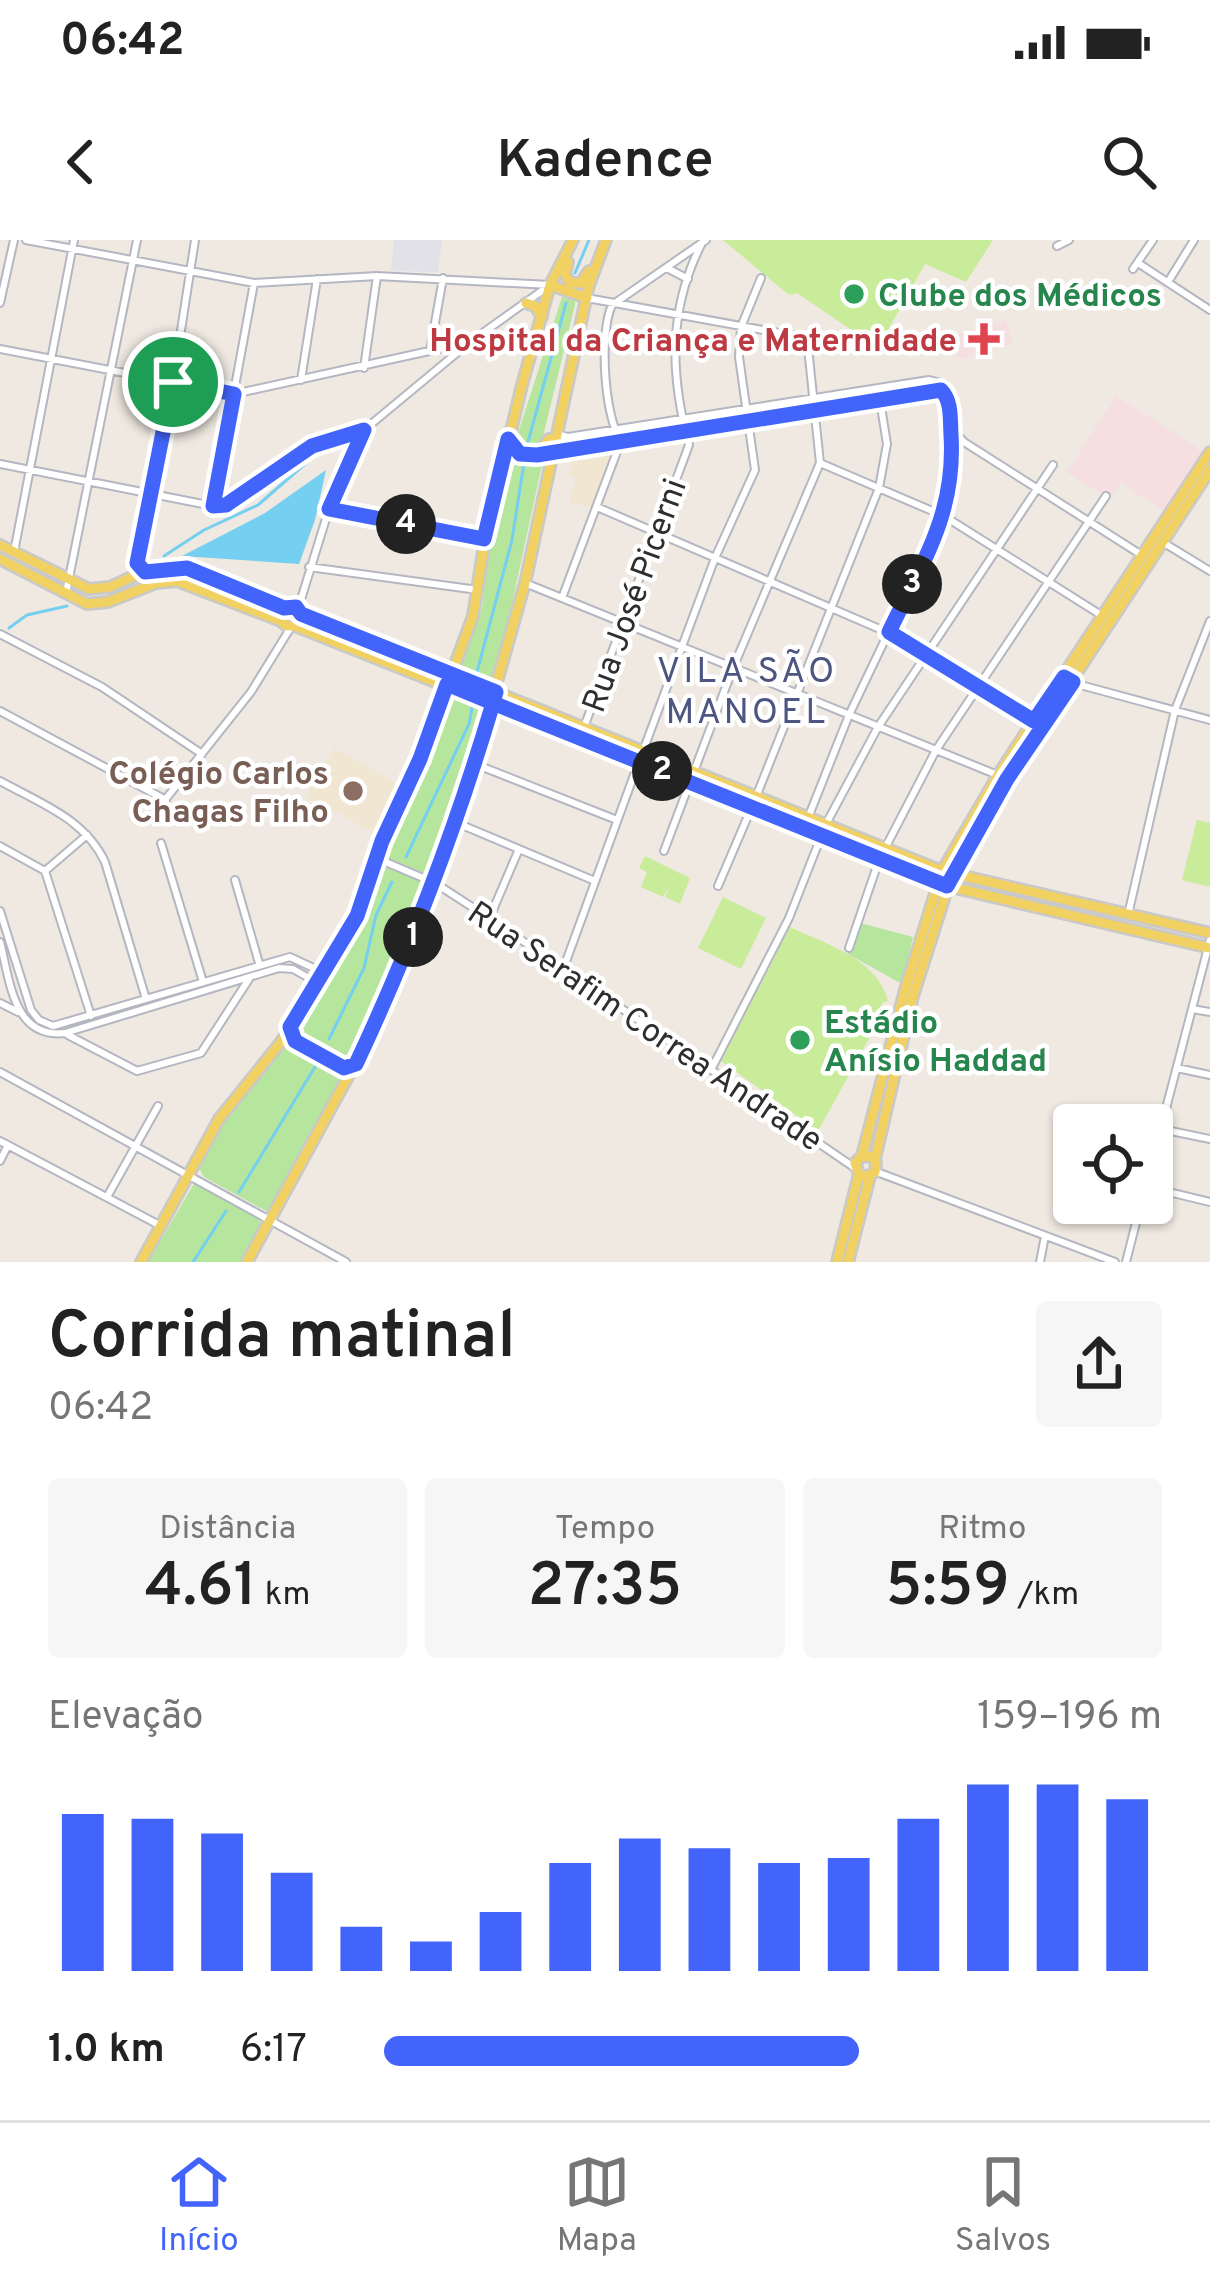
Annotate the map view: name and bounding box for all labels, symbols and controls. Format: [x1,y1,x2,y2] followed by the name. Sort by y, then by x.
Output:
[60,14,185,71] text: 06:42
[496,128,714,197] text: Kadence
[48,129,114,195] icon: back
[1096,129,1162,195] icon: search
[878,277,1162,319] place label: Clube dos Médicos
[841,281,867,307] marker: Clube dos Médicos
[429,322,957,364] place label: Hospital da Criança e Maternidade
[968,323,1000,355] marker: Hospital da Criança e Maternidade
[122,331,224,433] pin
[140,349,206,415] icon: arrive
[575,474,699,719] street label: Rua José Picerni
[376,494,436,554] pin: 4
[395,503,417,545] text: 4
[882,554,942,614] pin: 3
[902,563,922,605] text: 3
[657,649,837,737] district label: VILA SÃO MANOEL
[632,741,692,801] pin: 2
[652,750,672,792] text: 2
[109,755,329,835] place label: Colégio Carlos Chagas Filho
[340,778,366,804] marker: Colégio Carlos Chagas Filho
[458,894,829,1163] street label: Rua Serafim Correa Andrade
[383,907,443,967] pin: 1
[406,916,420,958] text: 1
[824,1004,1047,1084] place label: Estádio Anísio Haddad
[787,1027,813,1053] marker: Estádio Anísio Haddad
[1053,1104,1173,1224] map controls
[1053,1104,1173,1224] button: locate
[48,1298,516,1381] text: Corrida matinal
[1036,1301,1162,1427] button: share
[48,1385,153,1434] text: 06:42
[159,1509,296,1551] text: Distância
[555,1509,655,1551] text: Tempo
[938,1509,1027,1551] text: Ritmo
[145,1551,257,1627] text: 4.61
[528,1551,682,1627] text: 27:35
[886,1551,1010,1627] text: 5:59
[257,1575,311,1617] text: km
[1010,1575,1079,1617] text: /km
[48,1694,203,1743] text: Elevação
[977,1694,1162,1743] text: 159–196 m
[48,2027,165,2076] text: 1.0 km
[240,2027,307,2076] text: 6:17
[159,2149,239,2263] tab: Início
[557,2149,637,2263] tab: Mapa
[955,2149,1051,2263] tab: Salvos

